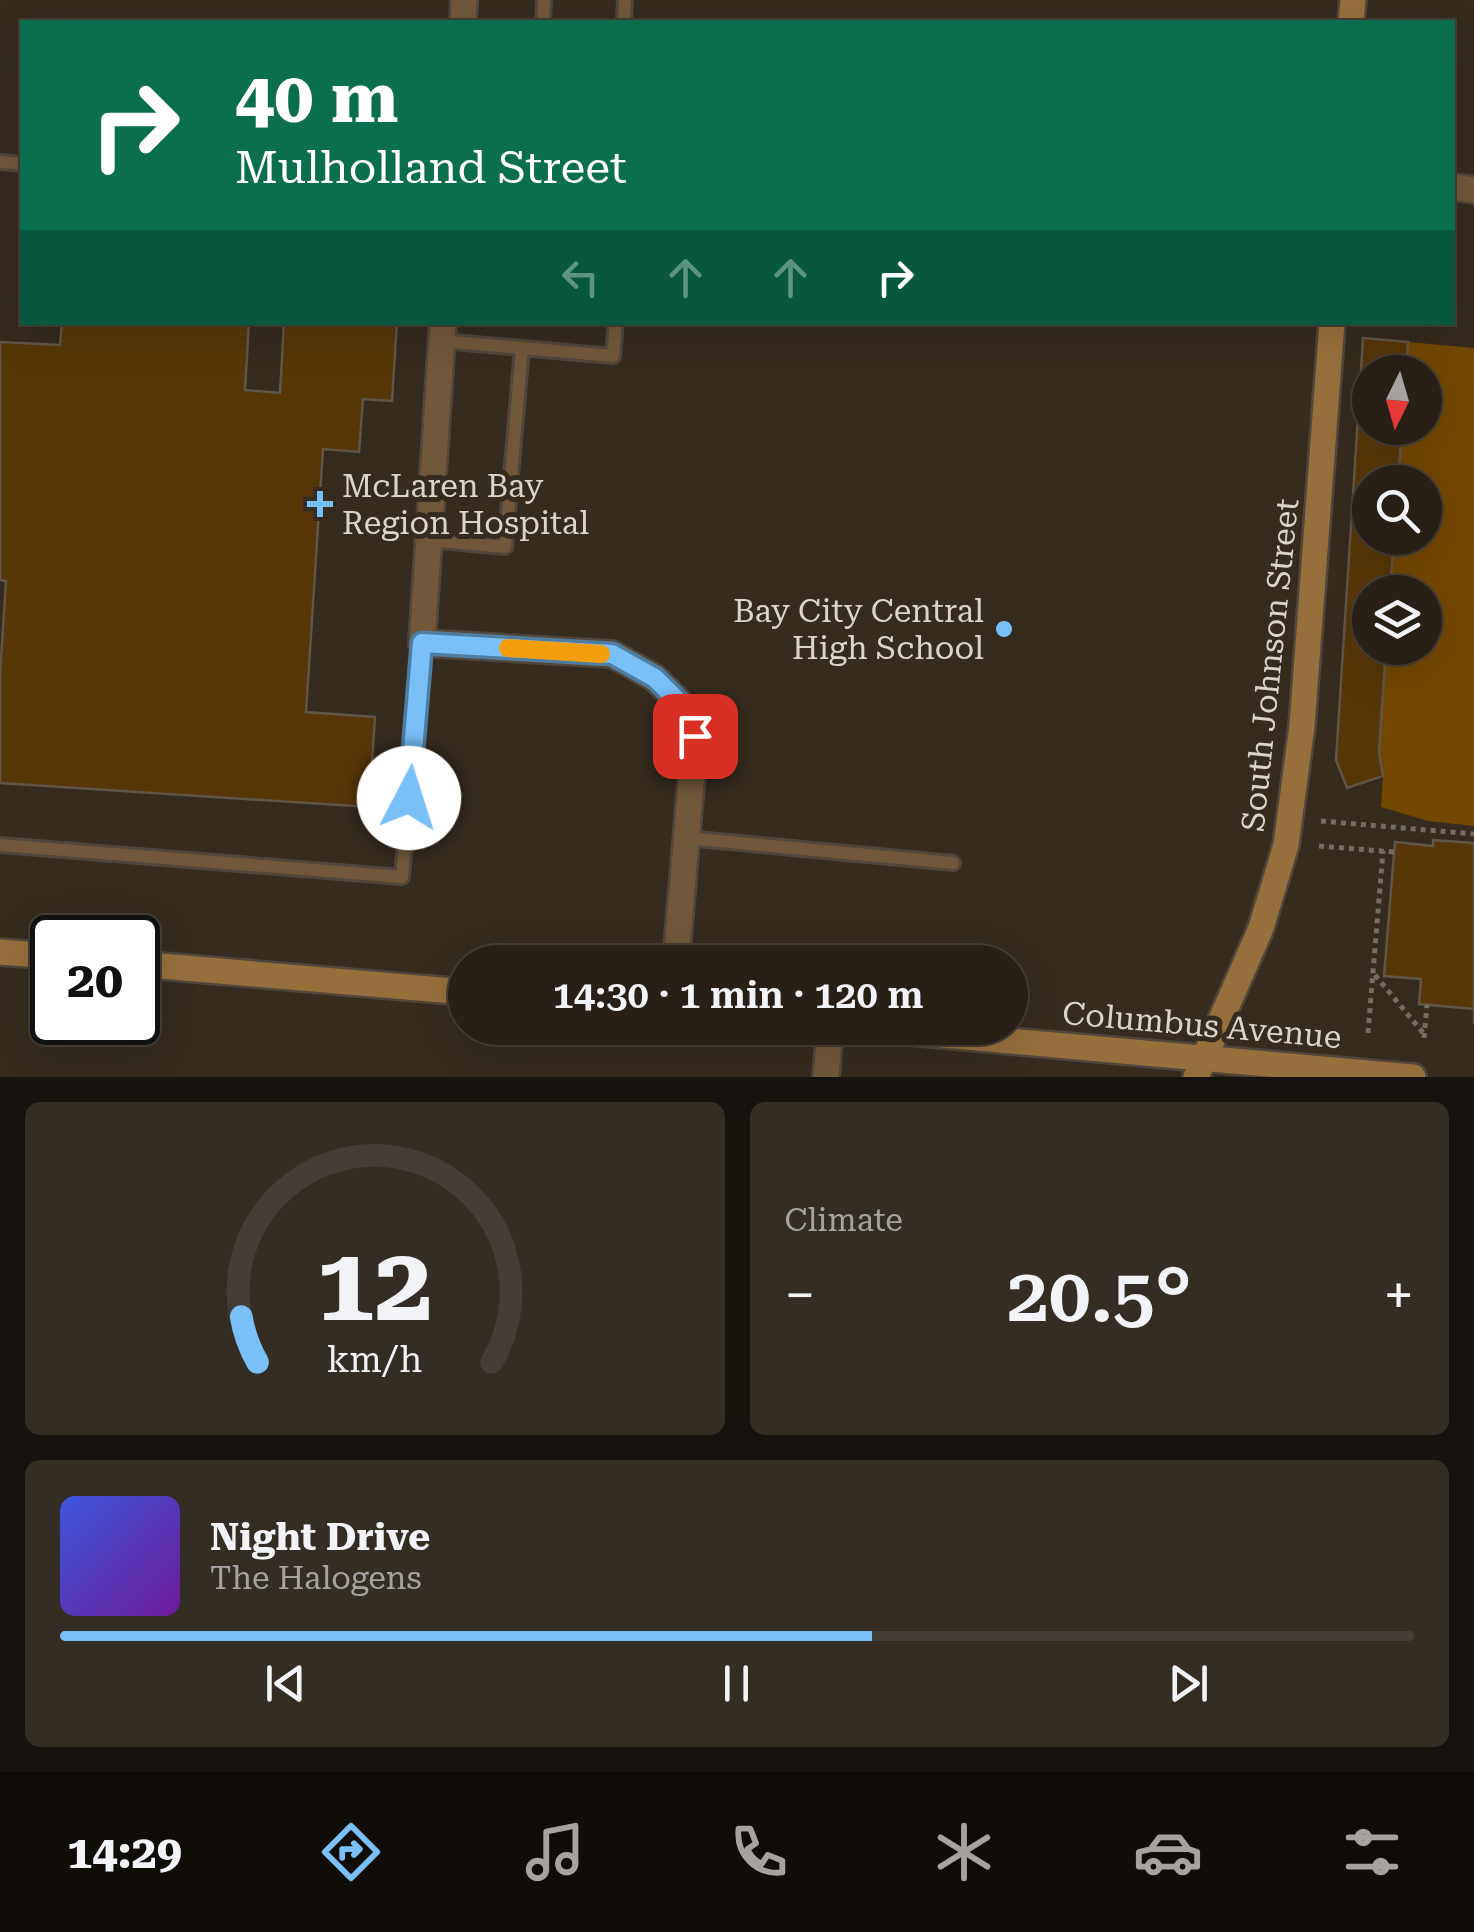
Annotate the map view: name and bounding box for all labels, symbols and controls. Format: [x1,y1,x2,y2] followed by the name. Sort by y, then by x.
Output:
[235,57,399,139] text: 40 m
[70,60,200,190] icon: right
[235,141,627,194] text: Mulholland Street
[553,250,608,305] icon: left
[658,250,713,305] icon: ahead
[763,250,818,305] icon: ahead
[868,250,923,305] icon: right
[1352,355,1442,445] north arrow
[1352,355,1442,665] map controls
[1352,465,1442,555] button: search
[342,467,589,542] place label: McLaren Bay Region Hospital
[307,491,333,517] marker: McLaren Bay Region Hospital
[1234,497,1306,833] street label: South Johnson Street
[1352,575,1442,665] button: layers
[733,592,984,667] place label: Bay City Central High School
[993,618,1015,640] marker: Bay City Central High School
[653,694,738,779] pin
[668,709,723,764] icon: arrive
[357,746,461,850] position arrow
[30,915,160,1045] speed limit sign: 20
[553,973,924,1017] text: 14:30 · 1 min · 120 m
[1061,994,1343,1056] street label: Columbus Avenue
[785,1201,903,1239] text: Climate
[317,1224,433,1345] text: 12
[1007,1251,1192,1339] text: 20.5°
[785,1263,815,1327] text: −
[1383,1263,1414,1327] text: +
[327,1339,423,1381] text: km/h
[210,1515,430,1559] text: Night Drive
[210,1559,422,1597] text: The Halogens
[258,1656,313,1711] icon: previous
[709,1656,764,1711] icon: pause
[1161,1656,1216,1711] icon: next
[316,1817,386,1887] icon: directions
[520,1817,590,1887] icon: music
[724,1817,794,1887] icon: phone
[929,1817,999,1887] icon: climate
[1133,1817,1203,1887] icon: car
[1337,1817,1407,1887] icon: filters
[67,1826,182,1879] text: 14:29

